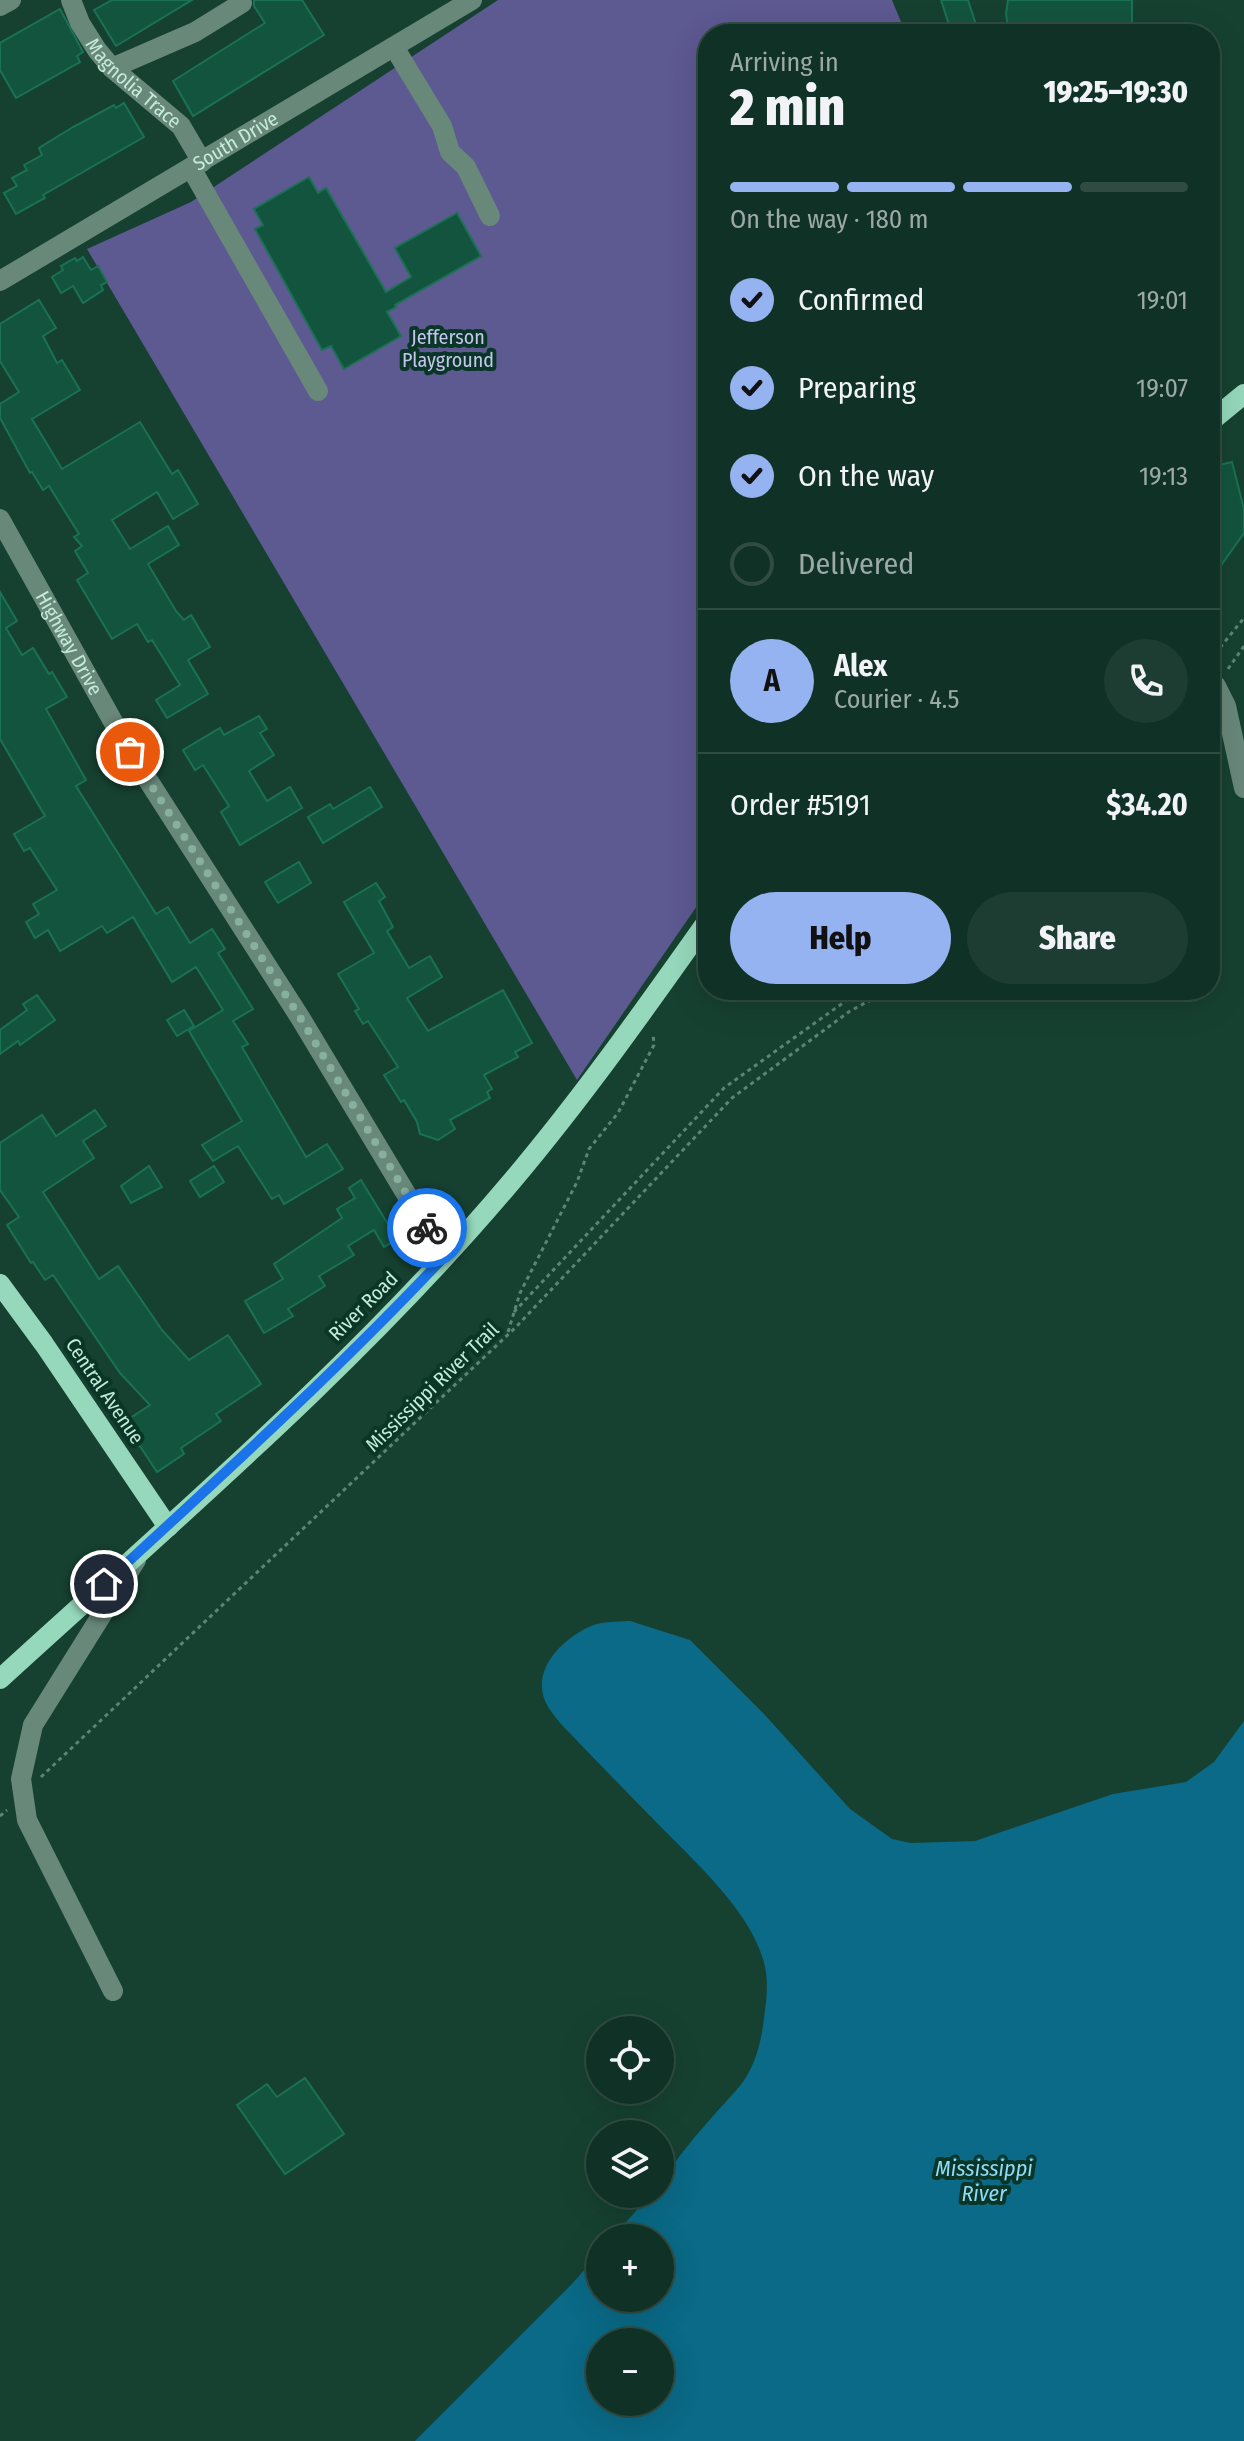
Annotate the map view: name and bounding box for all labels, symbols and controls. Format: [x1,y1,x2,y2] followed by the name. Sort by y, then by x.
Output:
[81,34,186,133] street label: Magnolia Trace
[730,47,839,78] text: Arriving in
[1044,74,1188,110] text: 19:25–19:30
[730,76,845,139] text: 2 min
[188,106,282,175] street label: South Drive
[730,204,928,235] text: On the way · 180 m
[730,278,774,322] icon: check
[798,282,924,318] text: Confirmed
[1137,285,1188,316] text: 19:01
[402,325,494,372] park label: Jefferson Playground
[730,366,774,410] icon: check
[798,370,916,406] text: Preparing
[1136,373,1188,404] text: 19:07
[730,454,774,498] icon: check
[798,458,934,494] text: On the way
[1139,461,1188,492] text: 19:13
[798,546,914,582] text: Delivered
[31,587,108,699] street label: Highway Drive
[1104,639,1188,723] button: phone
[834,648,887,684] text: Alex
[764,663,780,699] text: A
[834,684,960,715] text: Courier · 4.5
[96,718,164,786] pin
[108,730,152,774] icon: bag
[730,787,871,823] text: Order #5191
[1106,787,1188,823] text: $34.20
[730,892,951,984] button: Help
[967,892,1188,984] button: Share
[387,1188,467,1268] courier
[405,1206,449,1250] icon: bike
[323,1266,403,1346] street label: River Road
[361,1317,503,1457] street label: Mississippi River Trail
[61,1333,149,1449] street label: Central Avenue
[70,1550,138,1618] pin
[82,1562,126,1606] icon: home
[586,2016,674,2416] map controls
[586,2016,674,2104] button: locate
[586,2120,674,2208] button: layers
[935,2155,1033,2207] water label: Mississippi River
[586,2224,674,2312] button: +
[586,2328,674,2416] button: −

